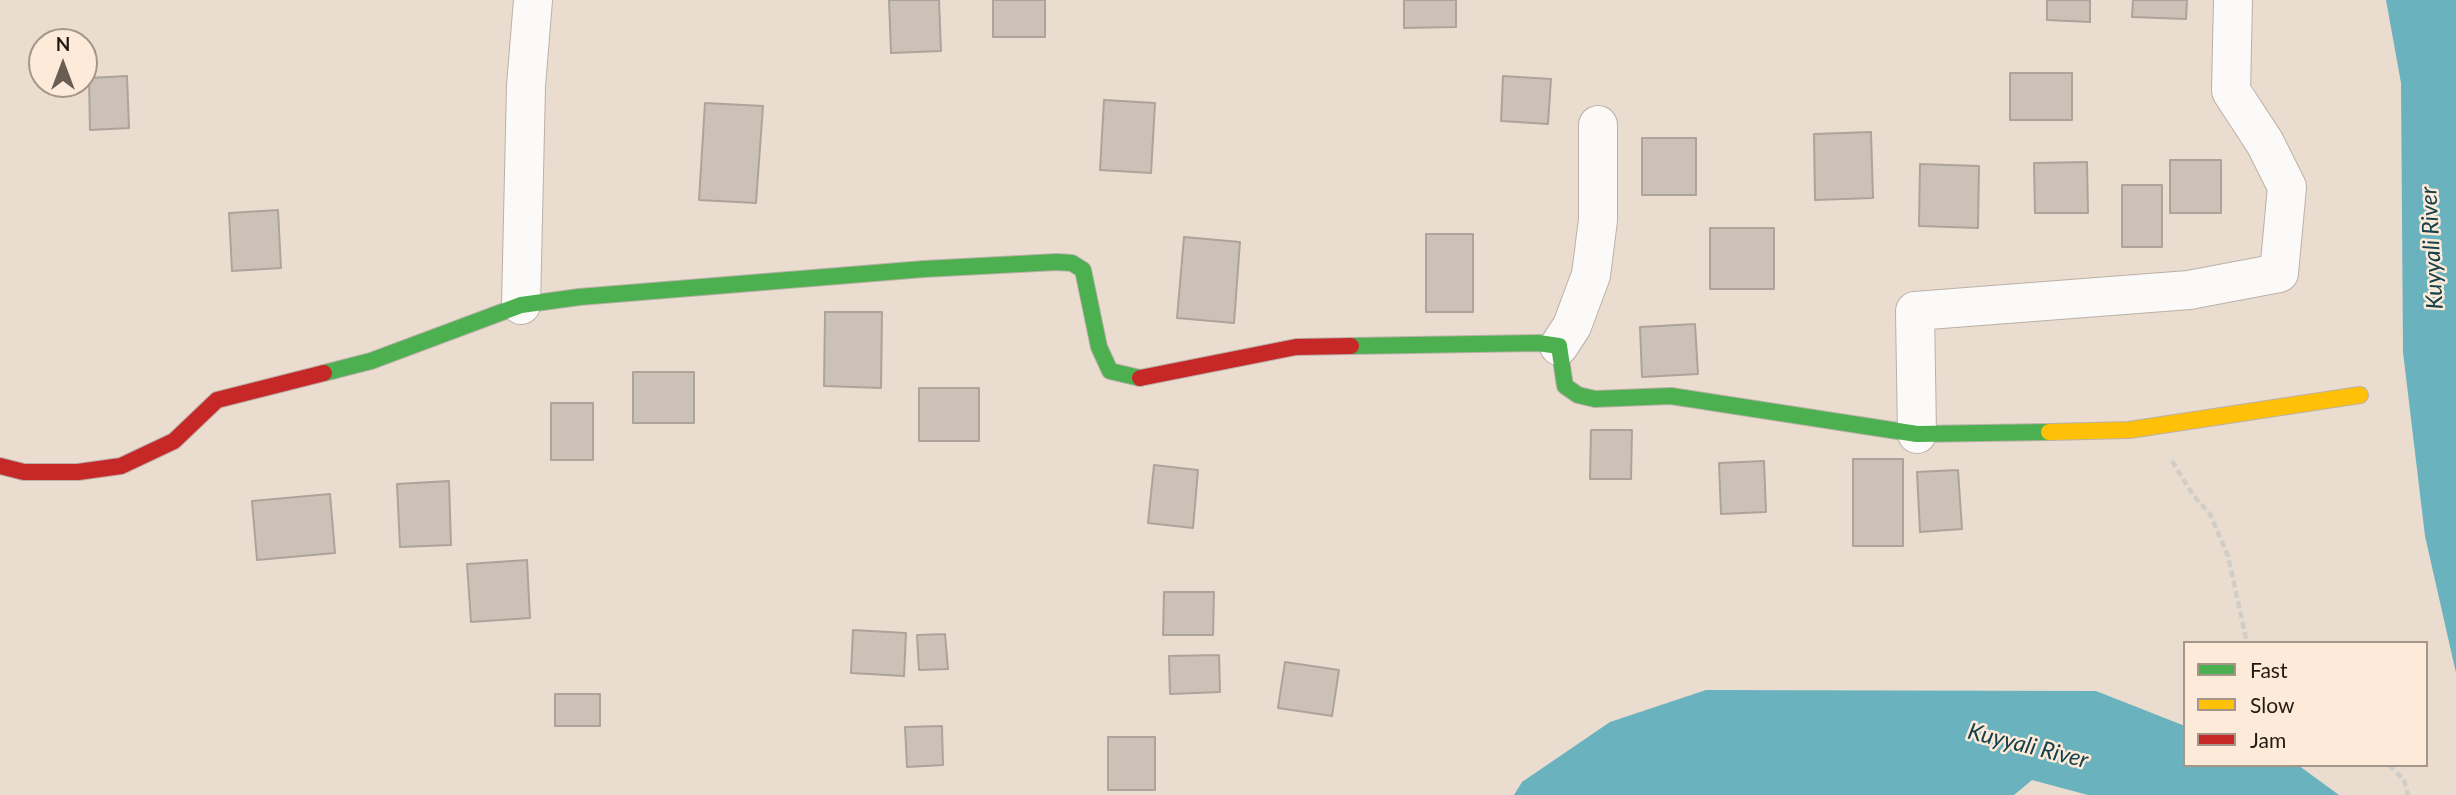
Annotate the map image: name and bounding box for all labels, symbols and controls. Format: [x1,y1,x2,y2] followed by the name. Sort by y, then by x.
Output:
[28,28,98,98] north arrow
[56,32,70,55] text: N
[2415,186,2449,310] water label: Kuyyali River
[2183,641,2428,767] legend
[2250,657,2287,682] text: Fast
[2250,692,2294,717] text: Slow
[1965,718,2091,774] water label: Kuyyali River
[2250,727,2286,752] text: Jam

